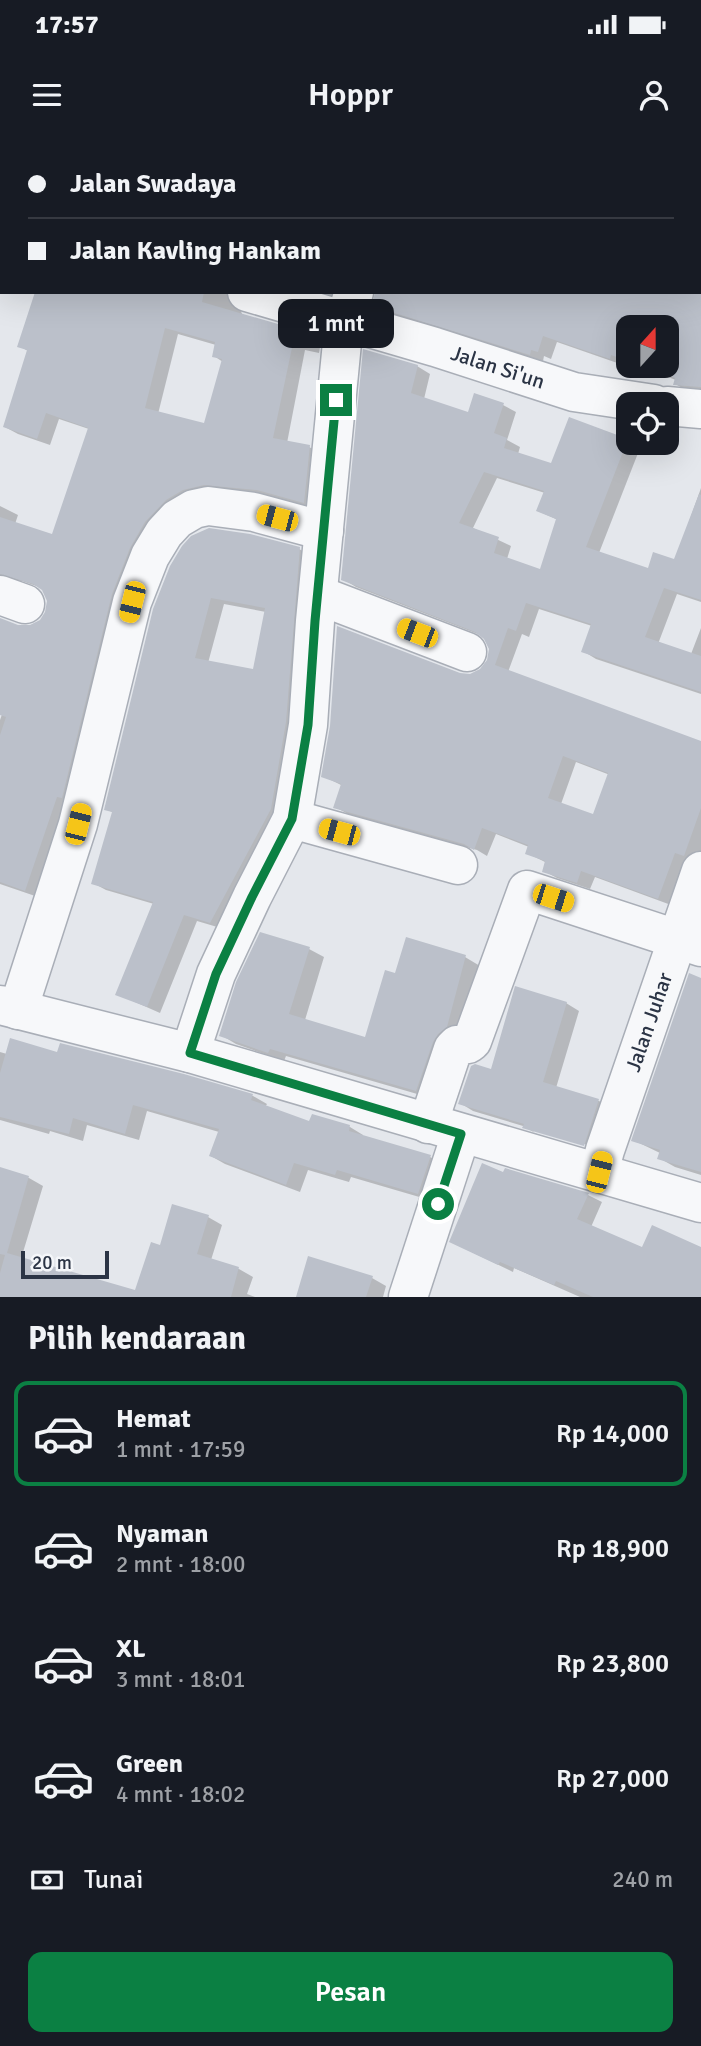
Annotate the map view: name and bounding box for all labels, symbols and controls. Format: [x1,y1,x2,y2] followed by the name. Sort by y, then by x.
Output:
[35,9,99,41] text: 17:57
[308,75,393,114] text: Hoppr
[28,76,66,114] icon: menu
[635,76,673,114] icon: person
[70,168,236,200] text: Jalan Swadaya
[70,235,321,267] text: Jalan Kavling Hankam
[278,299,394,348] callout: 1 mnt
[308,309,364,338] text: 1 mnt
[616,315,679,378] north arrow
[616,315,679,455] map controls
[448,340,548,395] street label: Jalan Si'un
[320,384,352,416] route end
[616,392,679,455] button: locate
[254,502,301,534] car
[117,579,148,625] car
[394,616,441,650] car
[63,801,94,847] car
[316,816,363,848] car
[530,882,577,914] car
[620,969,678,1075] street label: Jalan Juhar
[584,1149,615,1195] car
[422,1188,454,1220] route start
[21,1248,108,1280] scale bar
[32,1251,72,1275] text: 20 m
[28,1319,246,1358] text: Pilih kendaraan
[32,1402,95,1465] icon: car
[116,1403,191,1435] text: Hemat
[556,1418,669,1450] text: Rp 14,000
[116,1435,245,1464] text: 1 mnt · 17:59
[32,1517,95,1580] icon: car
[116,1518,209,1550] text: Nyaman
[556,1533,669,1565] text: Rp 18,900
[116,1550,245,1579] text: 2 mnt · 18:00
[32,1632,95,1695] icon: car
[116,1633,146,1665] text: XL
[556,1648,669,1680] text: Rp 23,800
[116,1665,245,1694] text: 3 mnt · 18:01
[32,1747,95,1810] icon: car
[116,1748,183,1780] text: Green
[556,1763,669,1795] text: Rp 27,000
[116,1780,245,1809] text: 4 mnt · 18:02
[28,1861,66,1899] icon: cash
[84,1864,143,1896] text: Tunai
[612,1865,673,1894] text: 240 m
[28,1952,673,2032] button: Pesan

